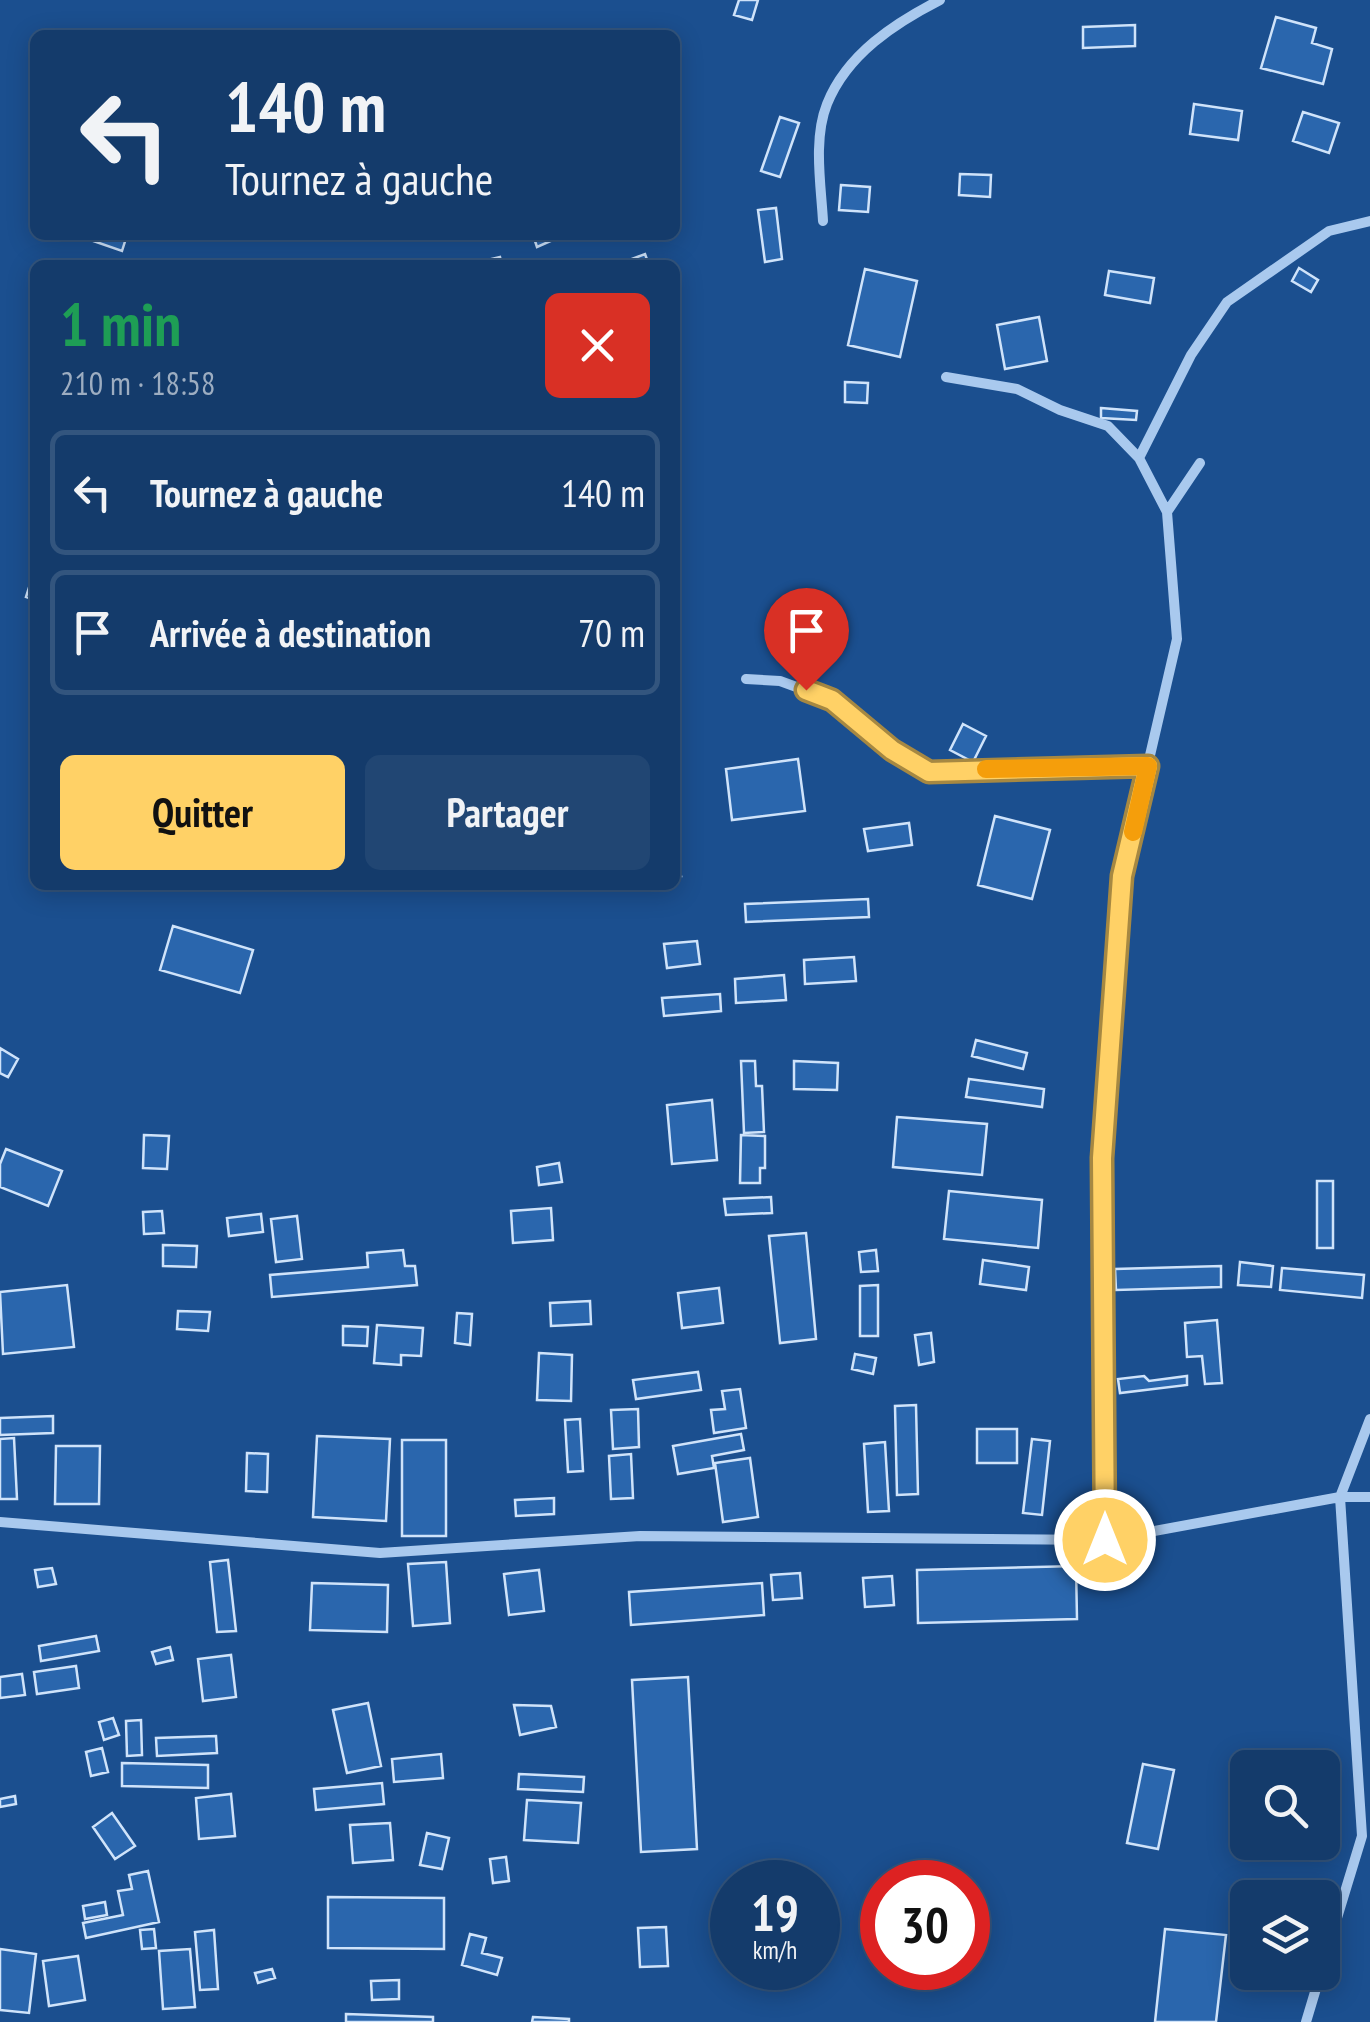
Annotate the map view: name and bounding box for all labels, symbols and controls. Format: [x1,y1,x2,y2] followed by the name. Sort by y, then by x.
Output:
[225,61,386,151] text: 140 m
[60,70,190,200] icon: left
[225,149,493,207] text: Tournez à gauche
[60,285,181,363] text: 1 min
[545,293,650,398] button: close
[60,362,215,404] text: 210 m · 18:58
[65,465,120,520] icon: left
[150,468,383,517] text: Tournez à gauche
[561,468,645,517] text: 140 m
[764,588,849,691] pin
[779,603,834,658] icon: arrive
[65,605,120,660] icon: arrive
[150,608,431,657] text: Arrivée à destination
[578,608,645,657] text: 70 m
[60,755,345,870] button: Quitter
[365,755,650,870] button: Partager
[1053,1488,1157,1592] position arrow
[1230,1750,1340,1990] map controls
[1230,1750,1340,1860] button: search
[860,1860,990,1990] speed limit sign: 30
[751,1880,799,1945] text: 19
[1230,1880,1340,1990] button: layers
[753,1934,797,1966] text: km/h

